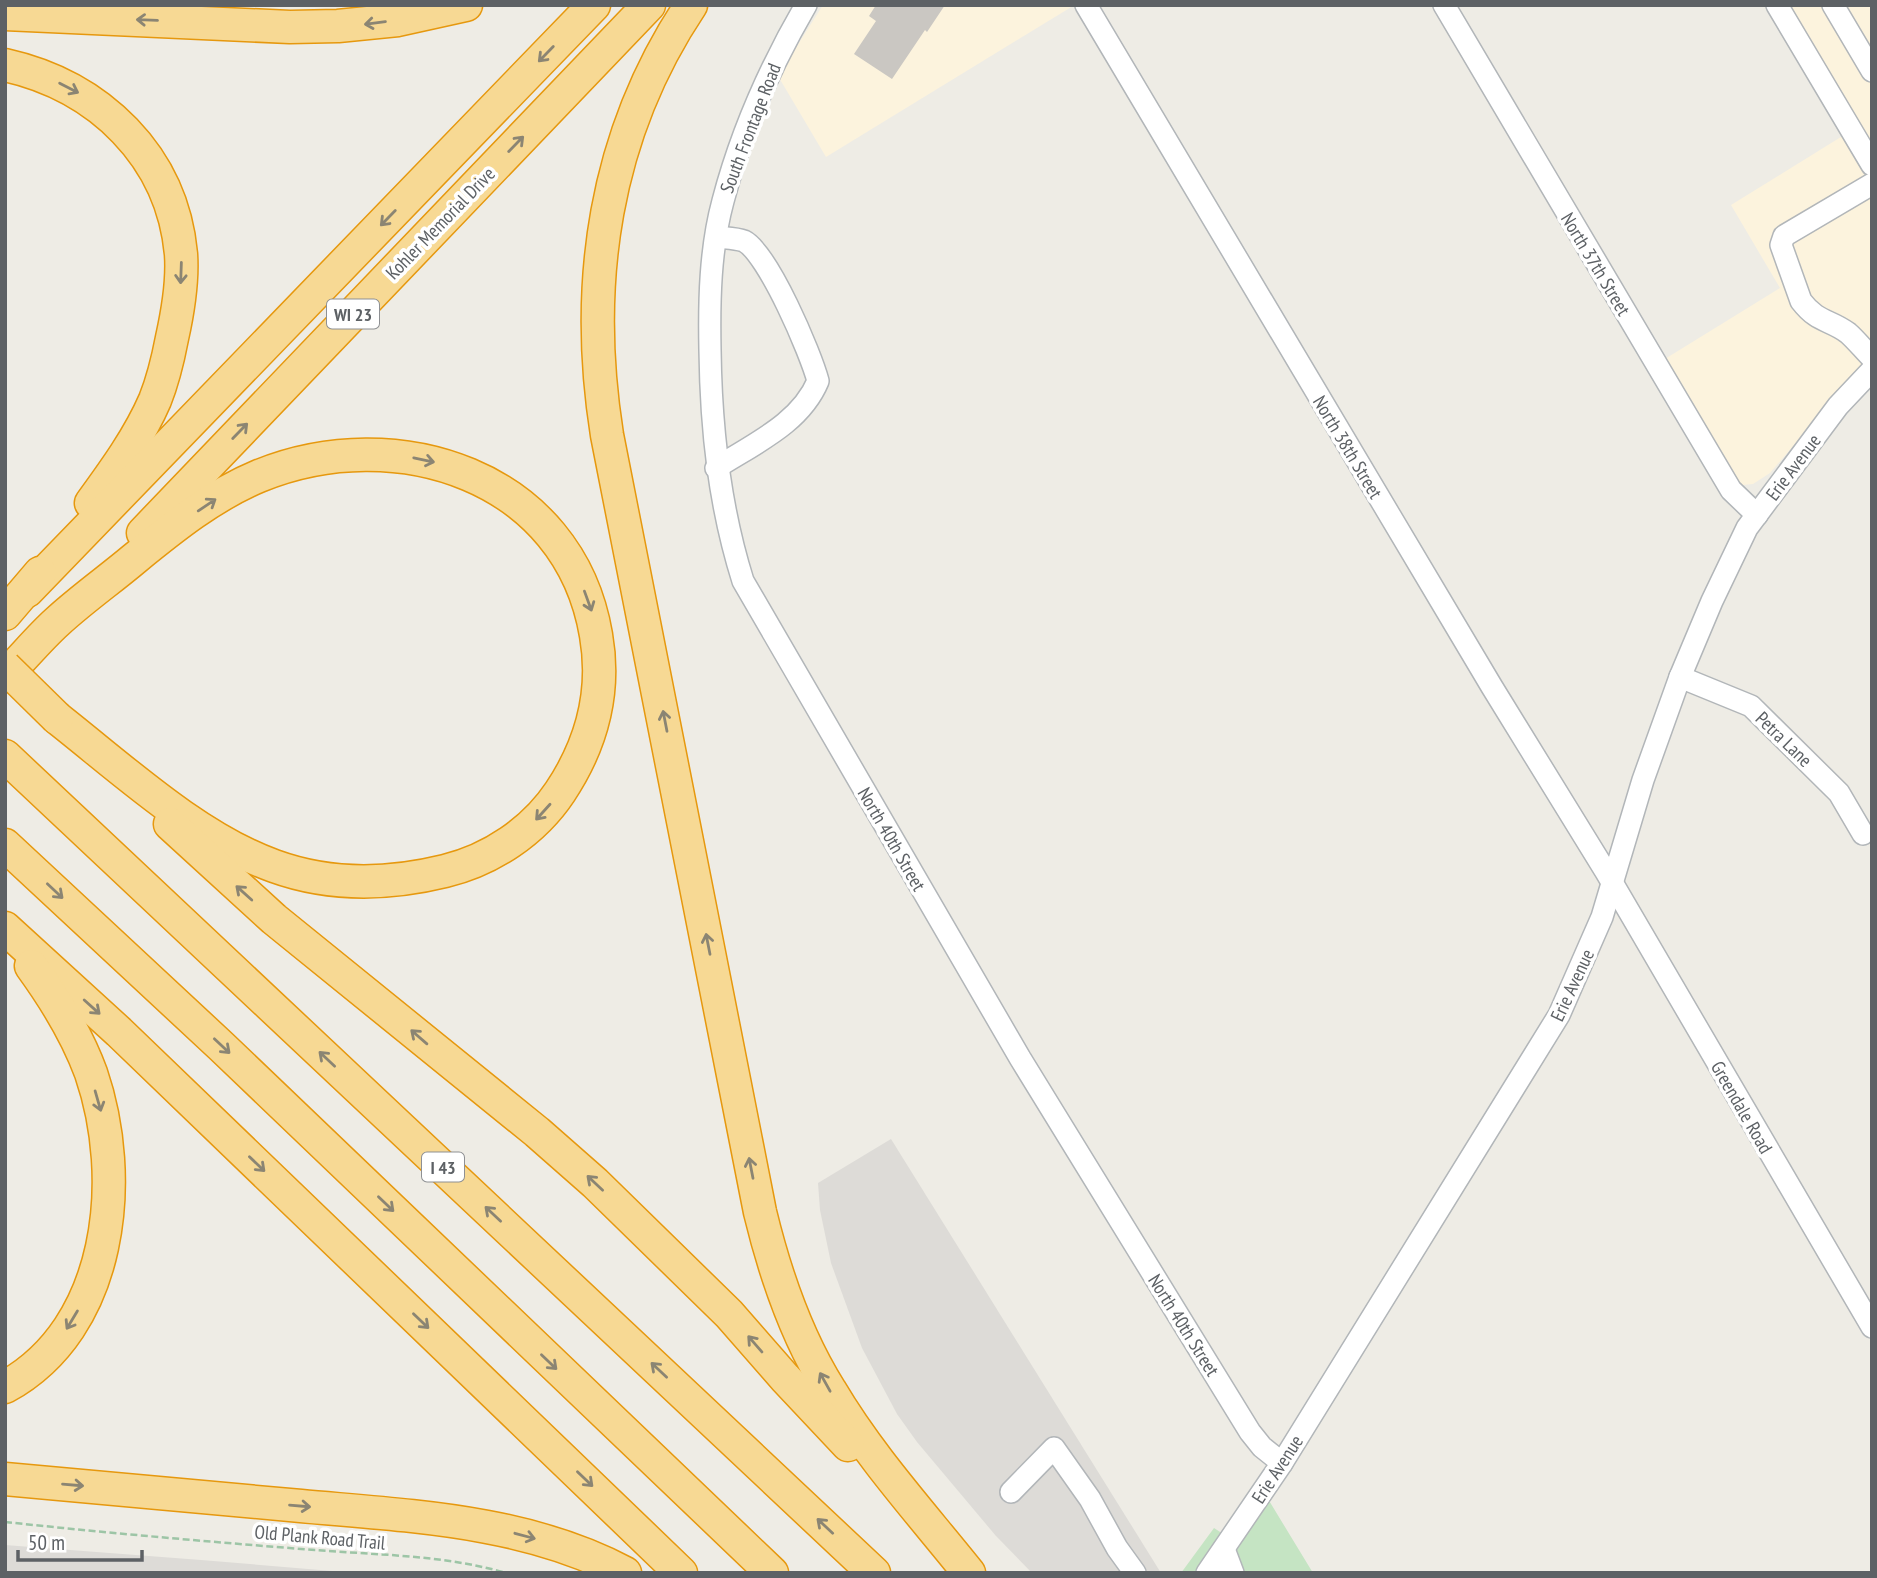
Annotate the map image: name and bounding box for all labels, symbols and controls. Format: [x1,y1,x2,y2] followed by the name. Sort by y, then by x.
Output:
[136,14,159,27] one-way arrow
[364,16,386,29] one-way arrow
[538,46,555,63] one-way arrow
[714,60,786,196] street label: South Frontage Road
[58,82,79,96] one-way arrow
[508,136,525,153] one-way arrow
[380,162,500,284] street label: Kohler Memorial Drive
[1556,208,1636,320] street label: North 37th Street
[380,209,397,226] one-way arrow
[174,261,187,284] one-way arrow
[327,300,379,328] road number: WI 23
[1308,391,1388,503] street label: North 38th Street
[231,423,248,440] one-way arrow
[1760,429,1826,505] street label: Erie Avenue
[412,454,435,468] one-way arrow
[197,498,216,512] one-way arrow
[582,590,595,612] one-way arrow
[1751,706,1817,772] street label: Petra Lane
[657,710,671,733] one-way arrow
[853,783,932,896] street label: North 40th Street
[535,803,551,821] one-way arrow
[46,883,63,900] one-way arrow
[235,885,253,901] one-way arrow
[701,933,714,956] one-way arrow
[1545,945,1599,1025] street label: Erie Avenue
[83,999,101,1015] one-way arrow
[411,1029,429,1045] one-way arrow
[213,1038,230,1055] one-way arrow
[319,1050,336,1067] one-way arrow
[1706,1056,1778,1158] street label: Greendale Road
[93,1089,106,1111] one-way arrow
[422,1152,464,1182] road number: I 43
[248,1155,265,1172] one-way arrow
[744,1157,758,1180] one-way arrow
[587,1174,604,1191] one-way arrow
[377,1195,394,1212] one-way arrow
[485,1206,502,1223] one-way arrow
[1143,1270,1225,1381] street label: North 40th Street
[65,1310,79,1330] one-way arrow
[412,1313,429,1330] one-way arrow
[747,1335,763,1353] one-way arrow
[541,1353,558,1370] one-way arrow
[651,1362,668,1379] one-way arrow
[818,1372,832,1392] one-way arrow
[1246,1430,1308,1508] street label: Erie Avenue
[576,1470,593,1487] one-way arrow
[61,1479,84,1492] one-way arrow
[288,1499,311,1512] one-way arrow
[18,1518,142,1562] scale bar
[816,1518,833,1535] one-way arrow
[254,1519,387,1555] street label: Old Plank Road Trail
[28,1529,65,1556] text: 50 m
[514,1530,536,1543] one-way arrow

